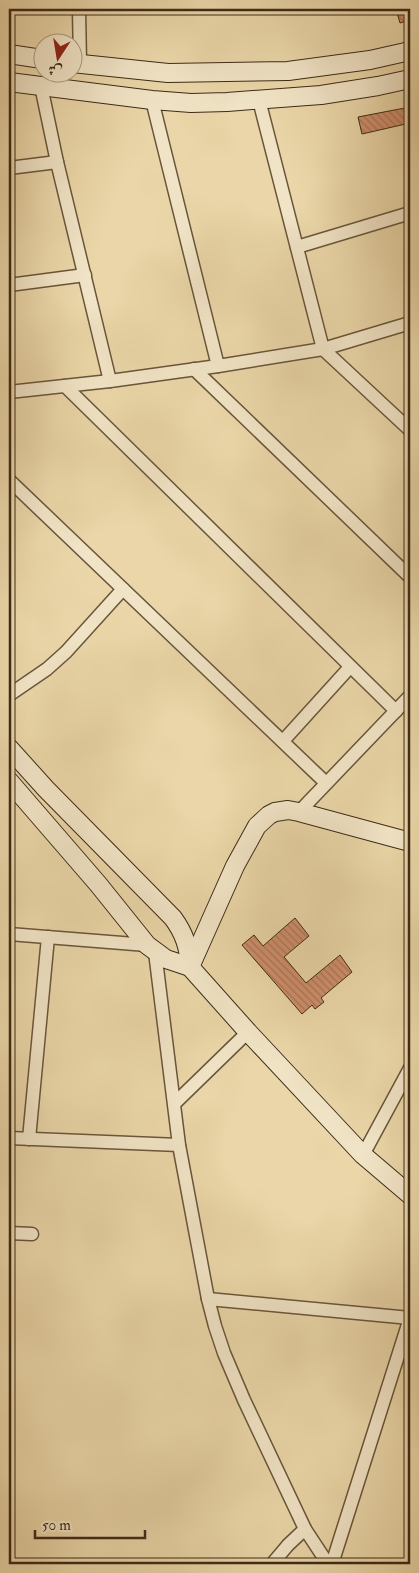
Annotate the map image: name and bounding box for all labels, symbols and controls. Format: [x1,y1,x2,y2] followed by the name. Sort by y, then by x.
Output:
[32,32,82,82] north arrow
[47,60,64,80] text: ش
[35,1508,145,1540] scale bar
[42,1516,71,1535] text: 50 m

